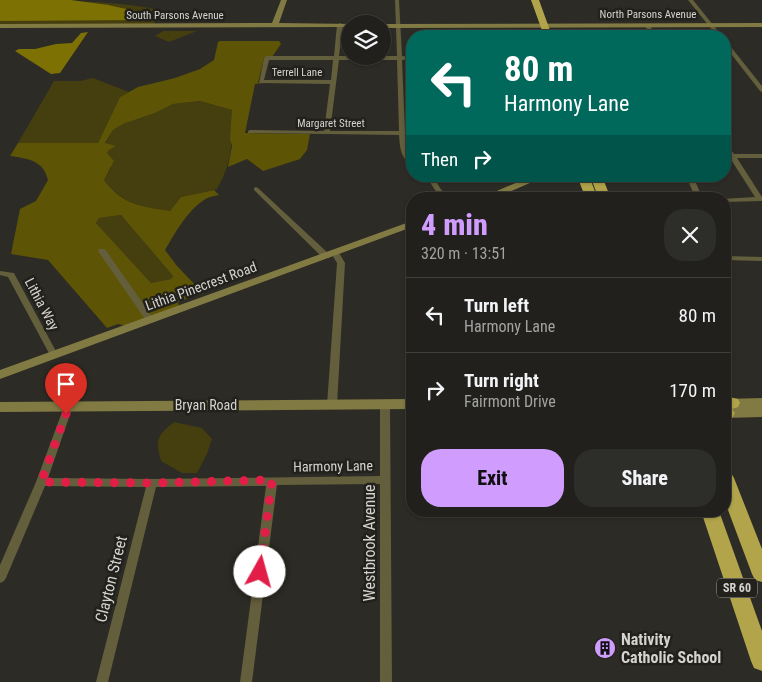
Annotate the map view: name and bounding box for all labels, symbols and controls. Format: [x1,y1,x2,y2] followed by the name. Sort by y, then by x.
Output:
[600,8,696,21] street label: North Parsons Avenue
[126,9,224,22] street label: South Parsons Avenue
[341,15,391,65] map controls
[341,15,391,65] button: layers
[504,49,573,90] text: 80 m
[421,50,486,115] icon: left
[272,66,322,79] street label: Terrell Lane
[504,91,629,116] text: Harmony Lane
[297,117,365,130] street label: Margaret Street
[468,145,496,173] icon: right
[421,148,458,171] text: Then
[421,207,488,242] text: 4 min
[664,209,716,261] button: close
[421,244,507,263] text: 320 m · 13:51
[143,258,259,314] street label: Lithia Pinecrest Road
[22,275,62,333] street label: Lithia Way
[464,294,529,317] text: Turn left
[421,301,449,329] icon: left
[679,304,716,327] text: 80 m
[464,317,555,336] text: Harmony Lane
[45,363,87,414] pin
[464,369,539,392] text: Turn right
[52,370,80,398] icon: arrive
[421,376,449,404] icon: right
[669,379,716,402] text: 170 m
[464,392,556,411] text: Fairmont Drive
[175,397,237,413] street label: Bryan Road
[421,449,564,507] button: Exit
[574,449,716,507] button: Share
[293,457,373,475] street label: Harmony Lane
[360,484,379,602] street label: Westbrook Avenue
[91,534,131,624] street label: Clayton Street
[233,545,285,597] position arrow
[717,578,757,598] road number: SR 60
[621,630,721,667] place label: Nativity Catholic School
[593,636,617,660] building icon: Nativity Catholic School

